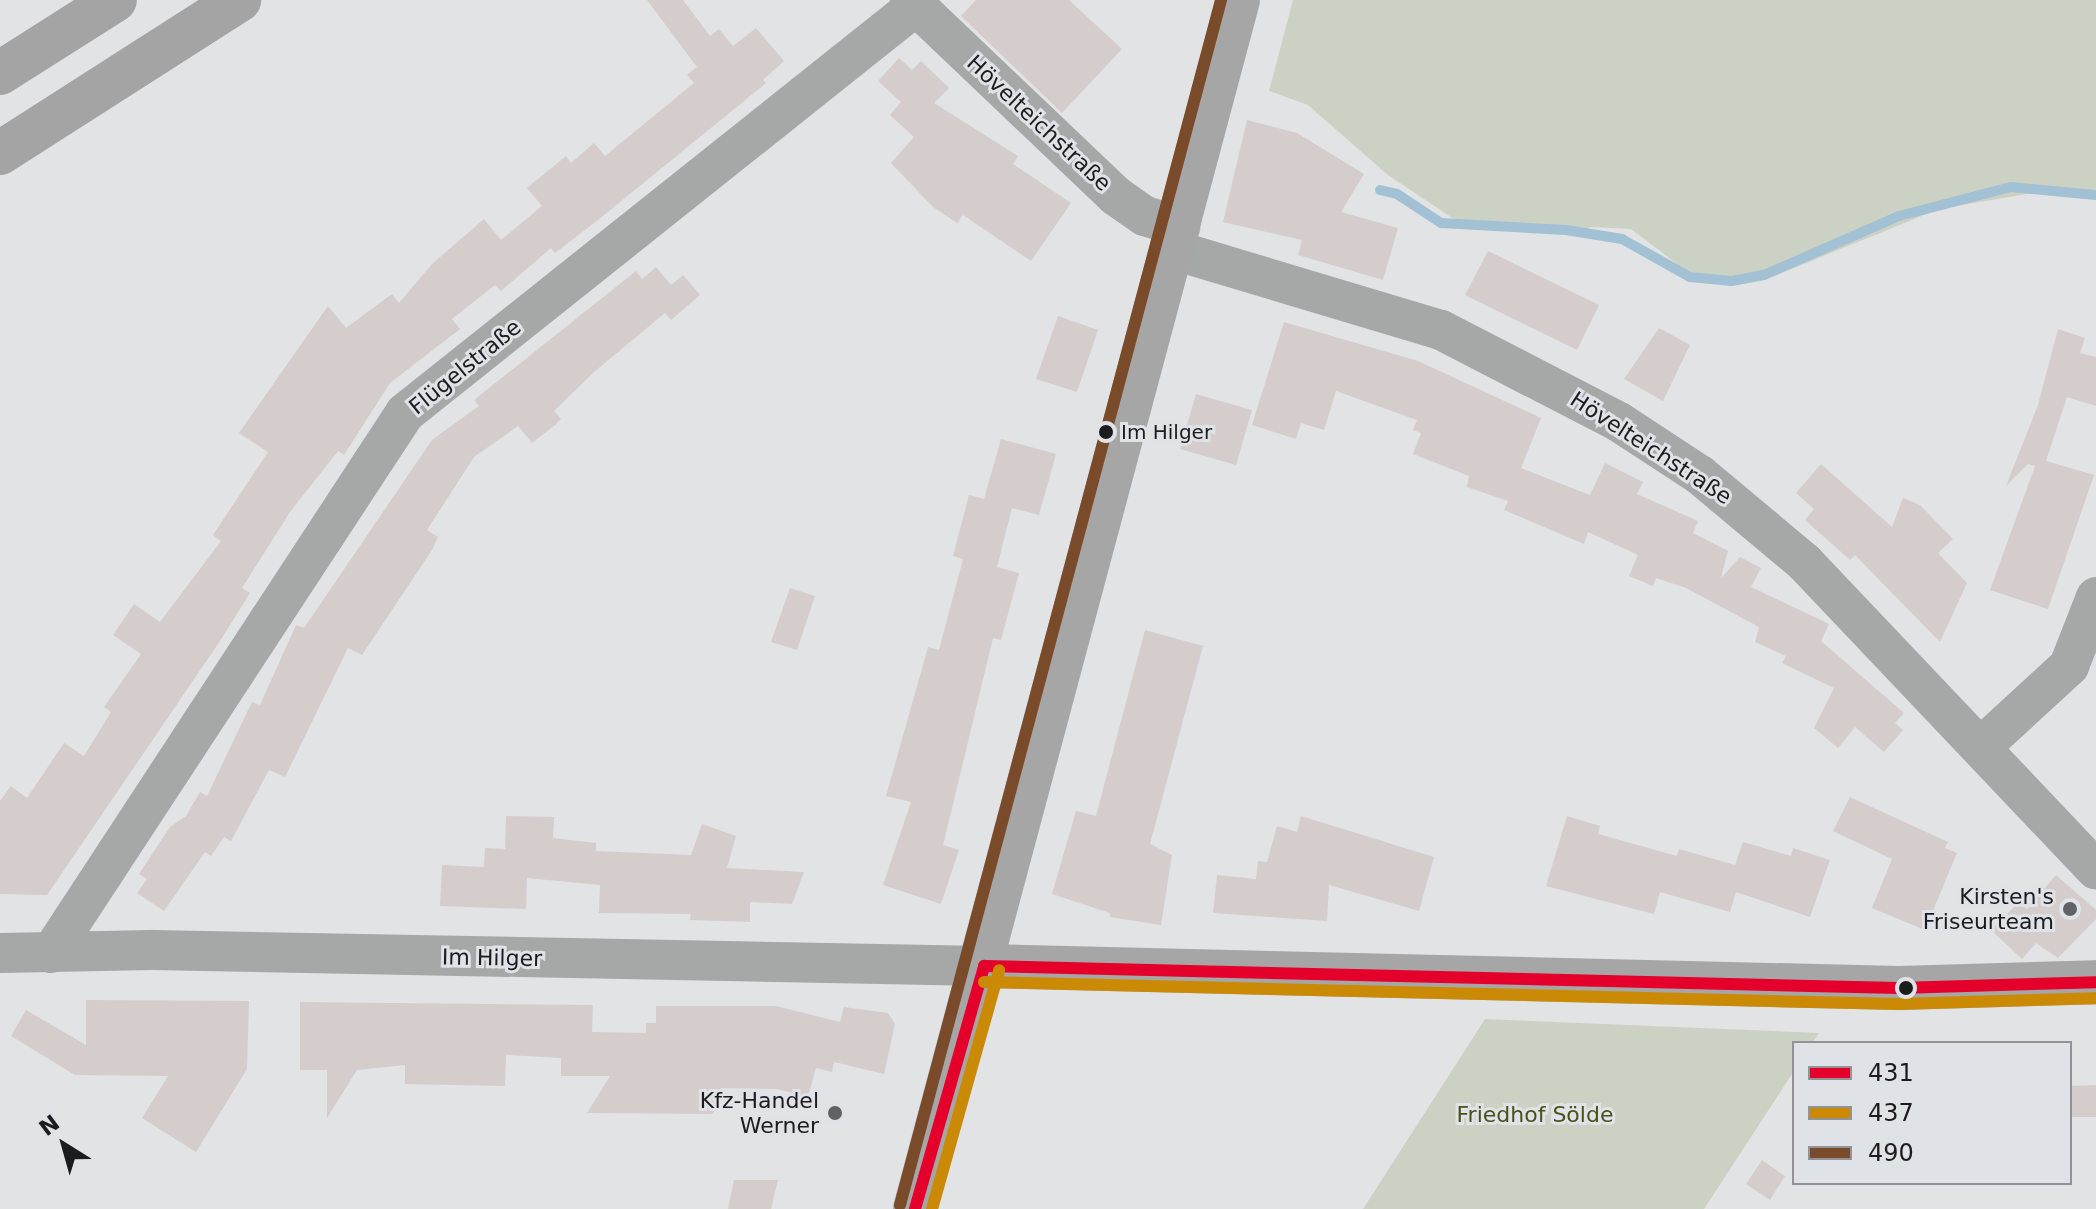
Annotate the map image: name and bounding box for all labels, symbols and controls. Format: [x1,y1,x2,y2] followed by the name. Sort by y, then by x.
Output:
[962,50,1116,196] street label: Hövelteichstraße
[404,314,526,420] street label: Flügelstraße
[1565,386,1737,510] street label: Hövelteichstraße
[1121,420,1212,444] place label: Im Hilger
[1098,424,1114,440] marker: Im Hilger
[1923,883,2054,934] place label: Kirsten's Friseurteam
[2061,900,2079,918] marker: Kirsten's Friseurteam
[442,944,542,972] street label: Im Hilger
[1898,980,1914,996] unlabelled marker
[1792,1041,2072,1185] legend
[1868,1059,1914,1087] text: 431
[700,1087,819,1138] place label: Kfz-Handel Werner
[1868,1099,1914,1127] text: 437
[1457,1102,1613,1128] park label: Friedhof Sölde
[826,1104,844,1122] marker: Kfz-Handel Werner
[24,1105,104,1185] north arrow
[34,1110,64,1141] text: N
[1868,1139,1914,1167] text: 490

